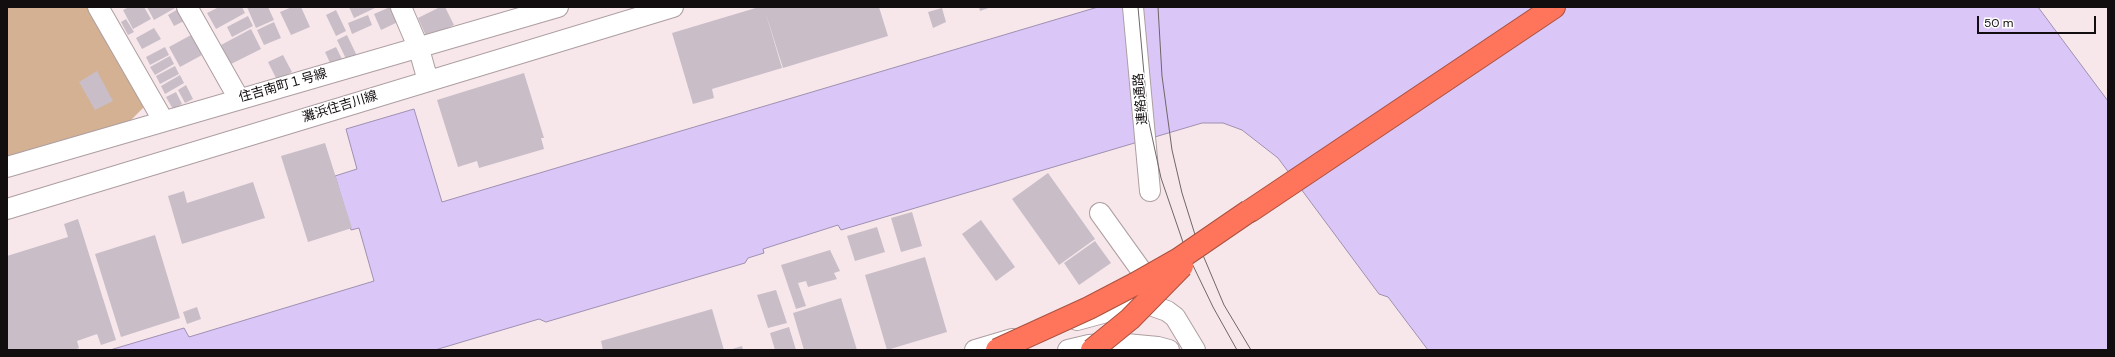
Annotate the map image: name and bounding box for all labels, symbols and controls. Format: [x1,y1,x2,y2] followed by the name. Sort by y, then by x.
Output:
[1979,8,2098,34] scale bar
[1984,15,2013,31] text: 50 m
[237,66,329,106] street label: 住吉南町１号線
[1131,72,1151,126] street label: 連絡通路
[300,88,380,126] street label: 灘浜住吉川線

